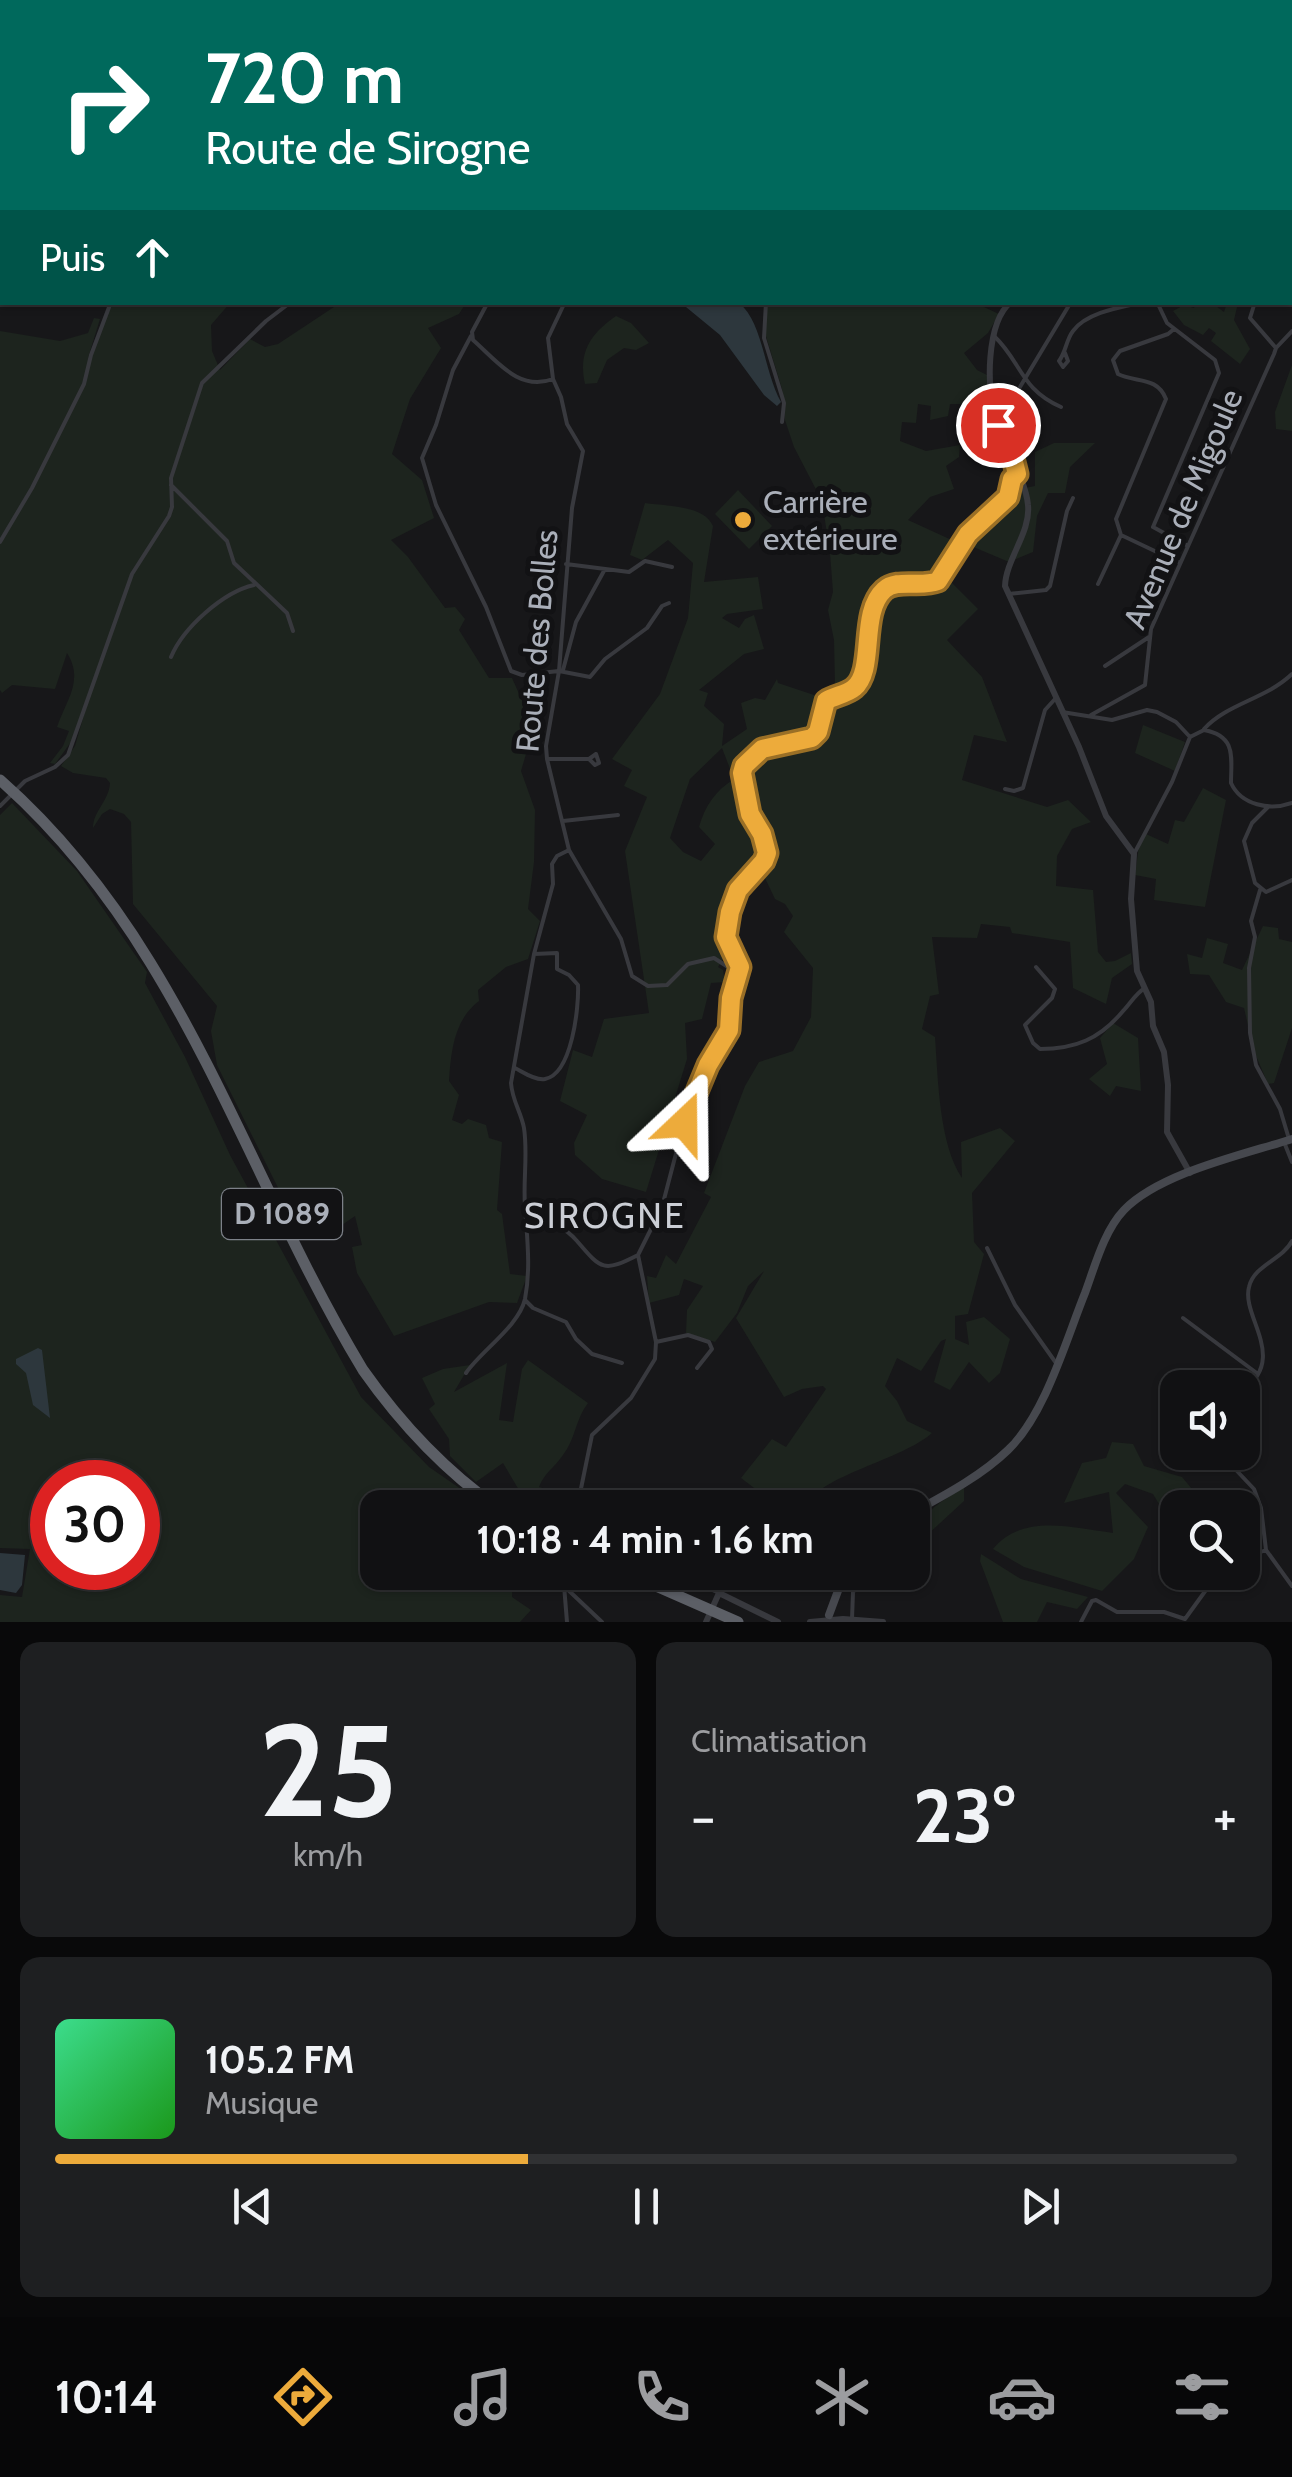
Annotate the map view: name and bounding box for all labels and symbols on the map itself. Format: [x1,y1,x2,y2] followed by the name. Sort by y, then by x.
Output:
[956,383,1041,468] pin
[1114,383,1251,635] street label: Avenue de Migoule
[763,482,898,558] place label: Carrière extérieure
[732,509,754,531] marker: Carrière extérieure
[507,528,566,754] street label: Route des Bolles
[632,1071,736,1175] position arrow
[222,1189,342,1239] road number: D 1089
[524,1194,686,1237] district label: SIROGNE
[30,1460,160,1590] speed limit sign: 30

